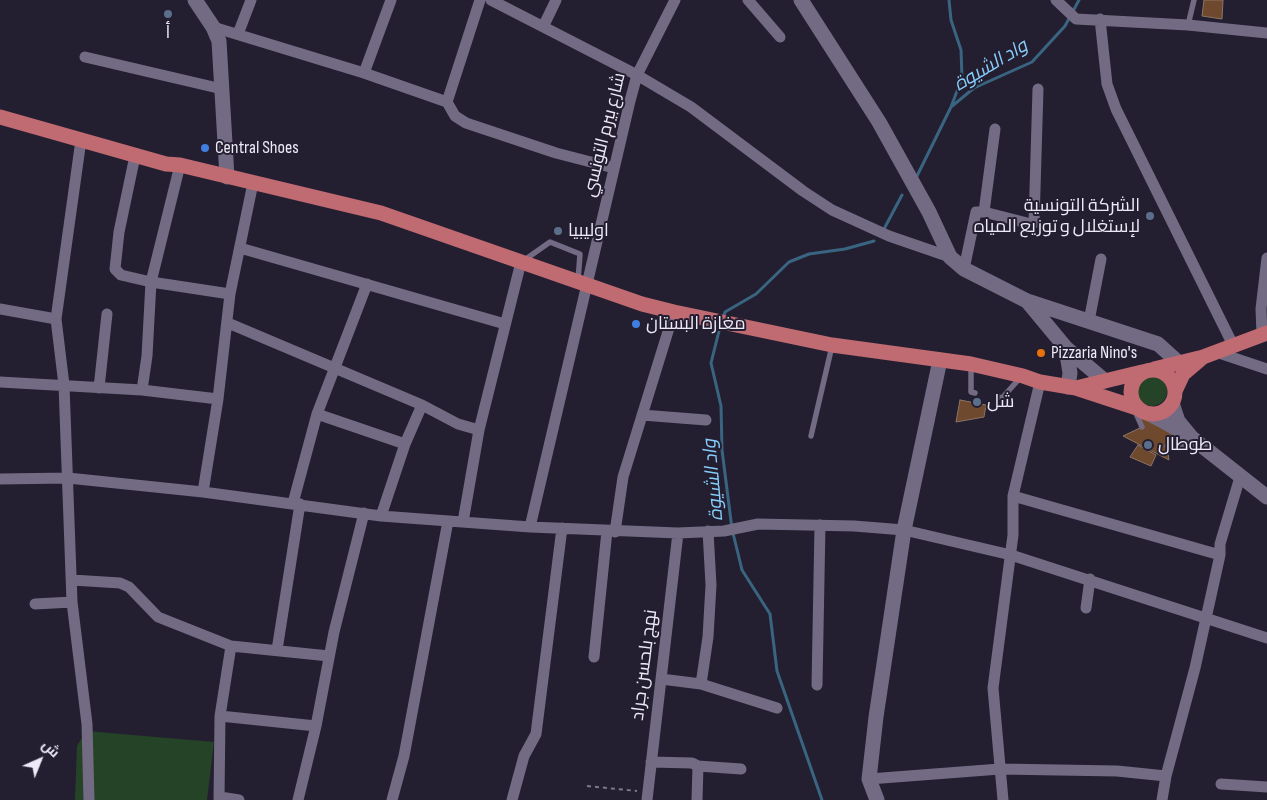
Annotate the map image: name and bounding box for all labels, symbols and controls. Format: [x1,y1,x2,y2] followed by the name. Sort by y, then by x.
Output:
[162,8,174,20] marker: أ
[166,22,170,44] place label: أ
[950,35,1032,97] water label: واد الشيوة
[579,71,631,199] street label: شارع بيرم التونسي
[215,137,299,159] place label: Central Shoes
[199,142,211,154] marker: Central Shoes
[974,195,1140,238] place label: الشركة التونسية لإستغلال و توزيع المياه
[1144,210,1156,222] marker: الشركة التونسية لإستغلال و توزيع المياه
[568,220,609,242] place label: اوليبيا
[552,225,564,237] marker: اوليبيا
[646,313,746,335] place label: مغازة البستان
[630,318,642,330] marker: مغازة البستان
[1051,342,1137,364] place label: Pizzaria Nino's
[1035,347,1047,359] marker: Pizzaria Nino's
[987,391,1014,413] place label: شل
[971,396,983,408] marker: شل
[1158,434,1212,456] place label: طوطال
[699,438,729,522] water label: واد الشيوة
[1142,439,1154,451] marker: طوطال
[627,608,663,722] street label: نهج بلحسن جراد
[15,735,65,785] north arrow
[38,736,63,761] text: ش

